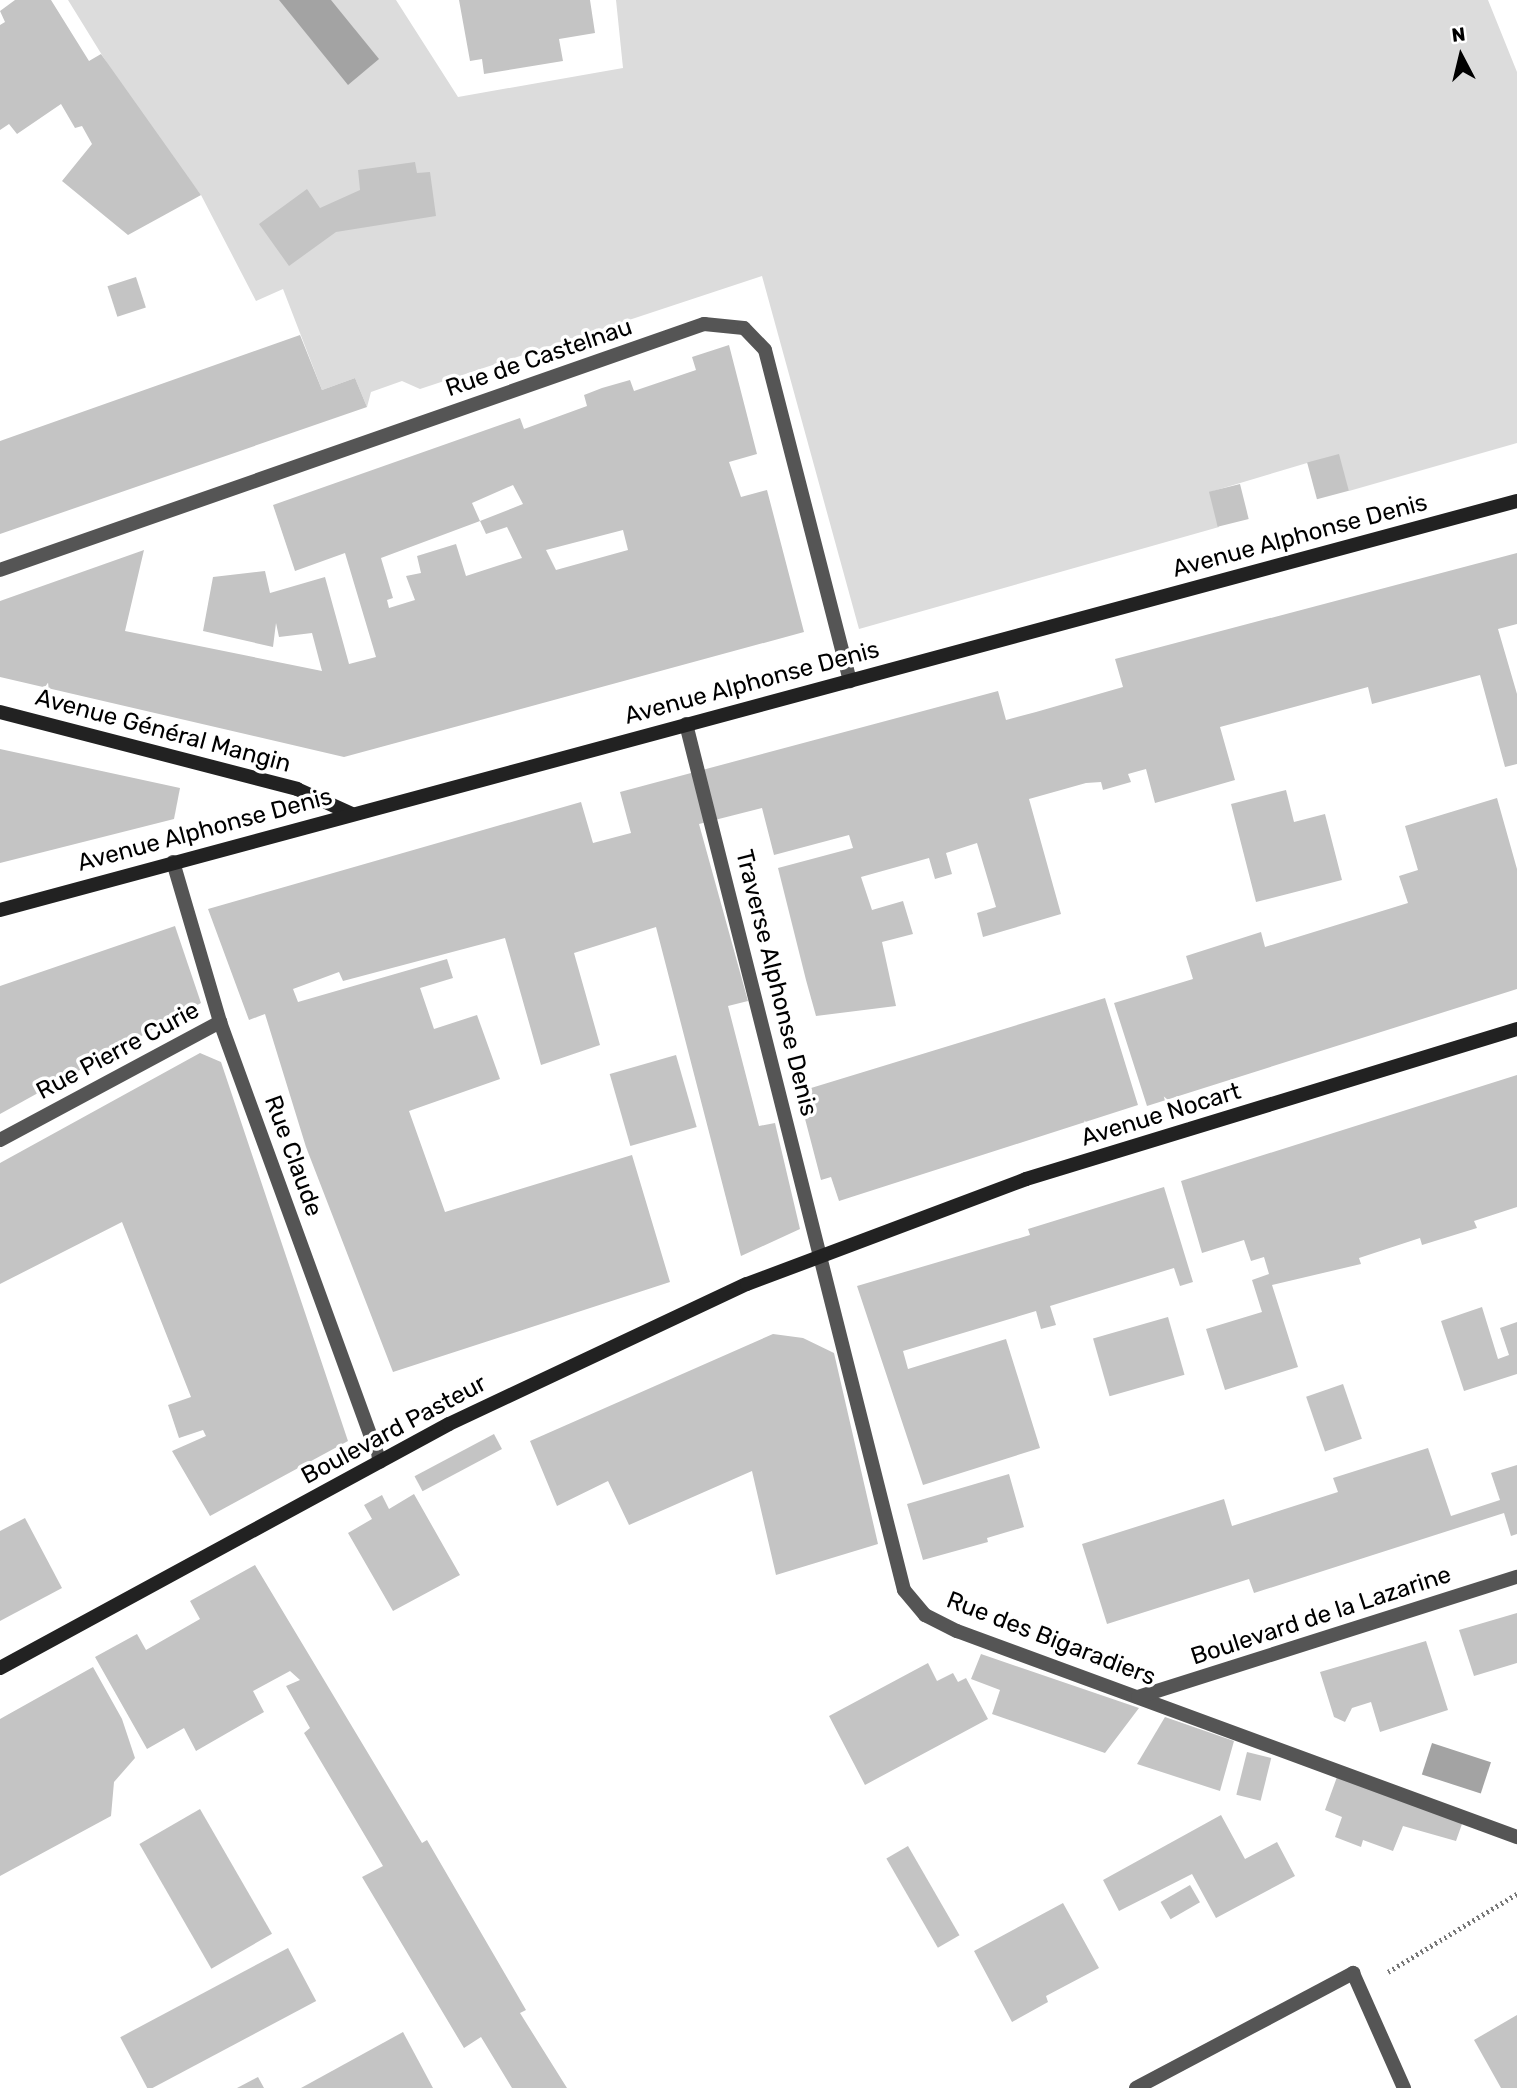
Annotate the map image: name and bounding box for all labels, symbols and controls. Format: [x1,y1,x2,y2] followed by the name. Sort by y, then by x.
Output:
[1426,21,1496,91] north arrow
[1450,22,1467,47] text: N
[442,313,636,403] street label: Rue de Castelnau
[1169,488,1431,584] street label: Avenue Alphonse Denis
[621,635,883,731] street label: Avenue Alphonse Denis
[32,683,294,779] street label: Avenue Général Mangin
[74,782,336,878] street label: Avenue Alphonse Denis
[729,847,823,1119] street label: Traverse Alphonse Denis
[32,996,204,1106] street label: Rue Pierre Curie
[1078,1077,1244,1153] street label: Avenue Nocart
[258,1092,328,1220] street label: Rue Claude
[297,1369,491,1491] street label: Boulevard Pasteur
[1187,1560,1455,1672] street label: Boulevard de la Lazarine
[942,1586,1160,1692] street label: Rue des Bigaradiers

